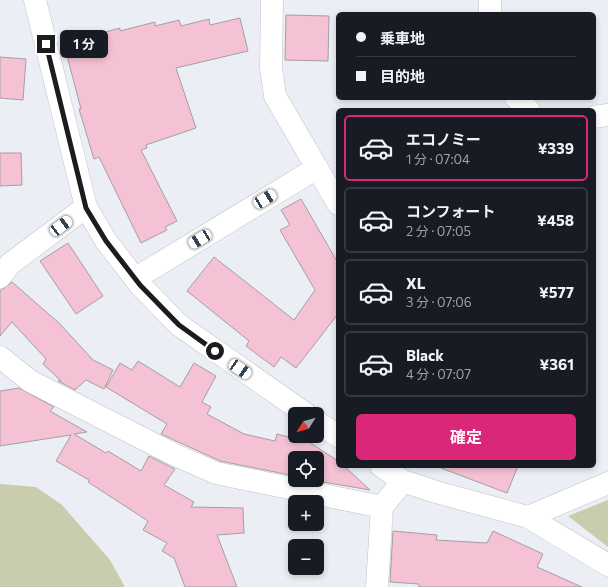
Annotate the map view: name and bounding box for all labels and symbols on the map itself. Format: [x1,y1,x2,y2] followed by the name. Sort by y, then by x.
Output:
[60,30,108,58] callout: 1 分
[37,35,55,53] route end
[252,188,278,210] car
[48,214,74,238] car
[187,228,213,250] car
[206,342,224,360] route start
[227,357,253,381] car
[288,407,324,443] north arrow

